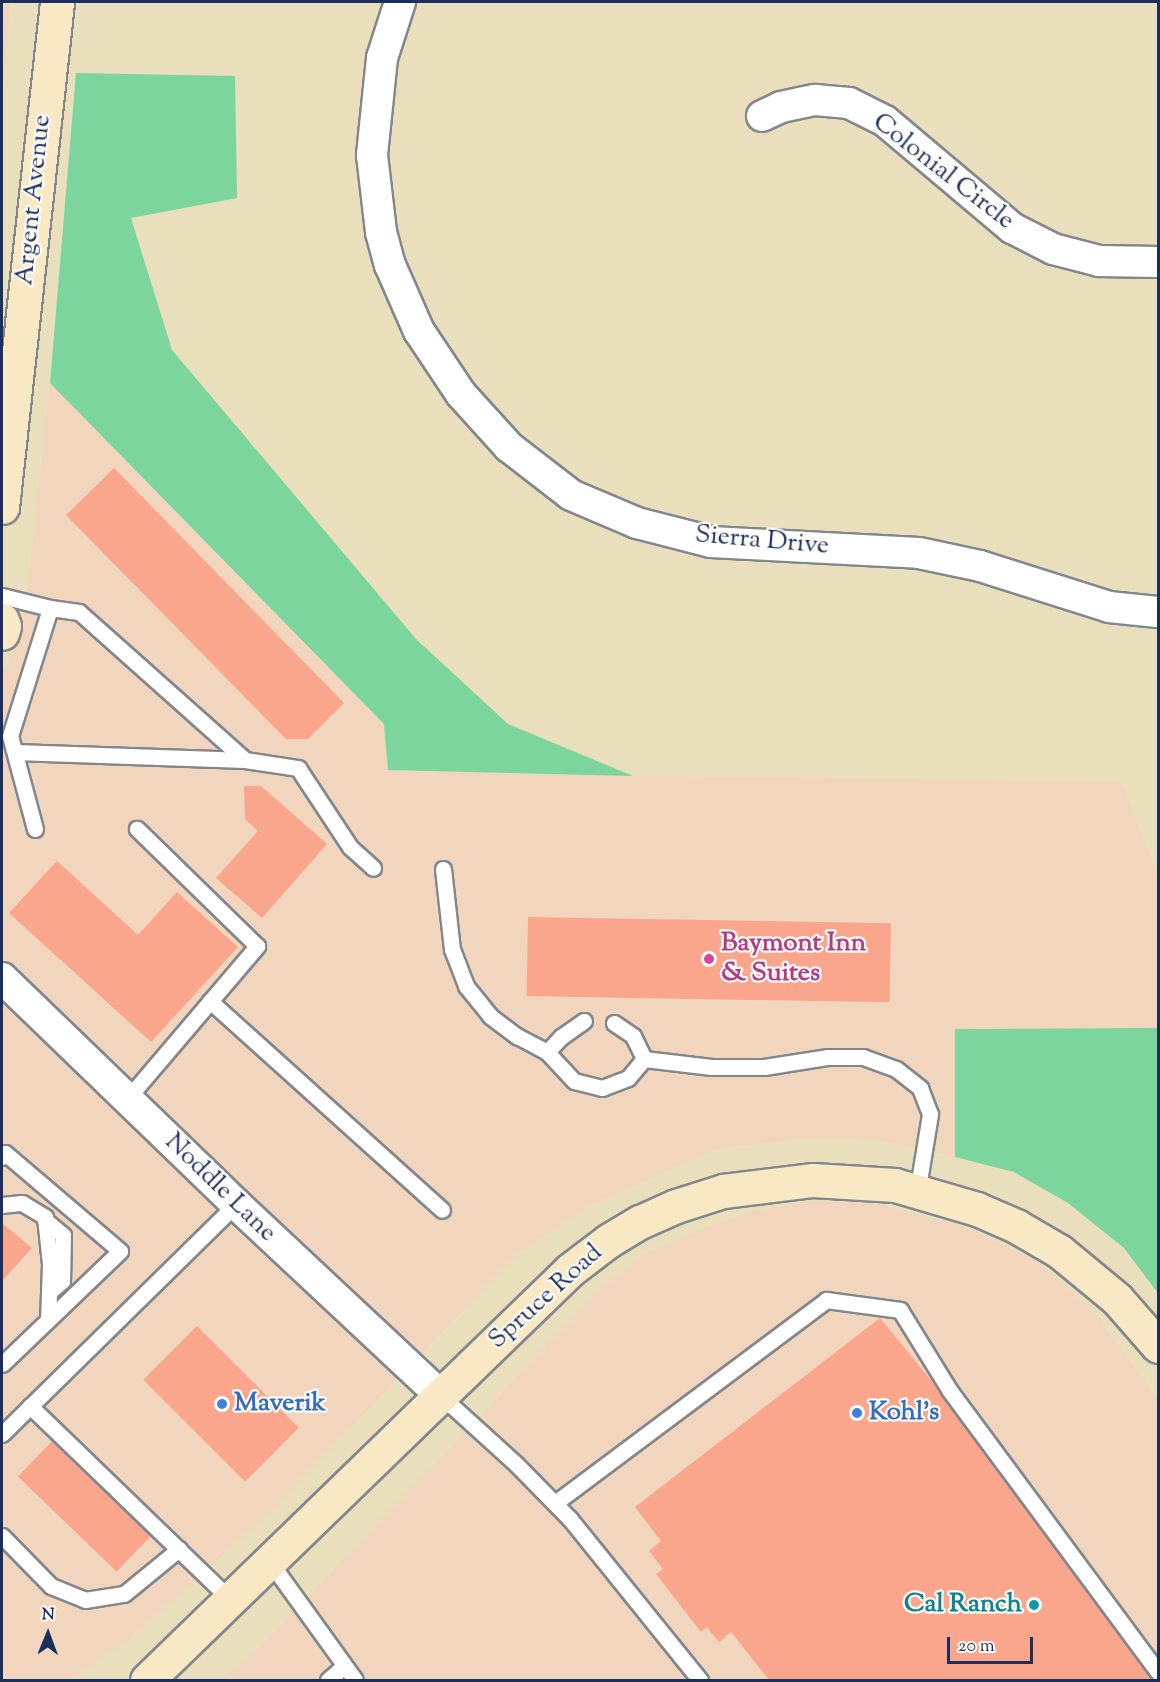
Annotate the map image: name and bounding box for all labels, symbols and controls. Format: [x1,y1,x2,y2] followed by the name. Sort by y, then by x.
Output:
[866,107,1020,237] street label: Colonial Circle
[10,113,58,287] street label: Argent Avenue
[694,520,830,562] street label: Sierra Drive
[721,928,866,990] place label: Baymont Inn & Suites
[702,952,716,966] marker: Baymont Inn & Suites
[158,1127,282,1249] street label: Noddle Lane
[483,1238,609,1356] street label: Spruce Road
[234,1388,326,1420] place label: Maverik
[215,1397,229,1411] marker: Maverik
[869,1397,939,1429] place label: Kohl's
[850,1406,864,1420] marker: Kohl's
[904,1589,1022,1621] place label: Cal Ranch
[1027,1598,1041,1612] marker: Cal Ranch
[18,1604,78,1664] north arrow
[42,1604,55,1627] text: N
[950,1625,1036,1663] scale bar
[958,1634,995,1660] text: 20 m

